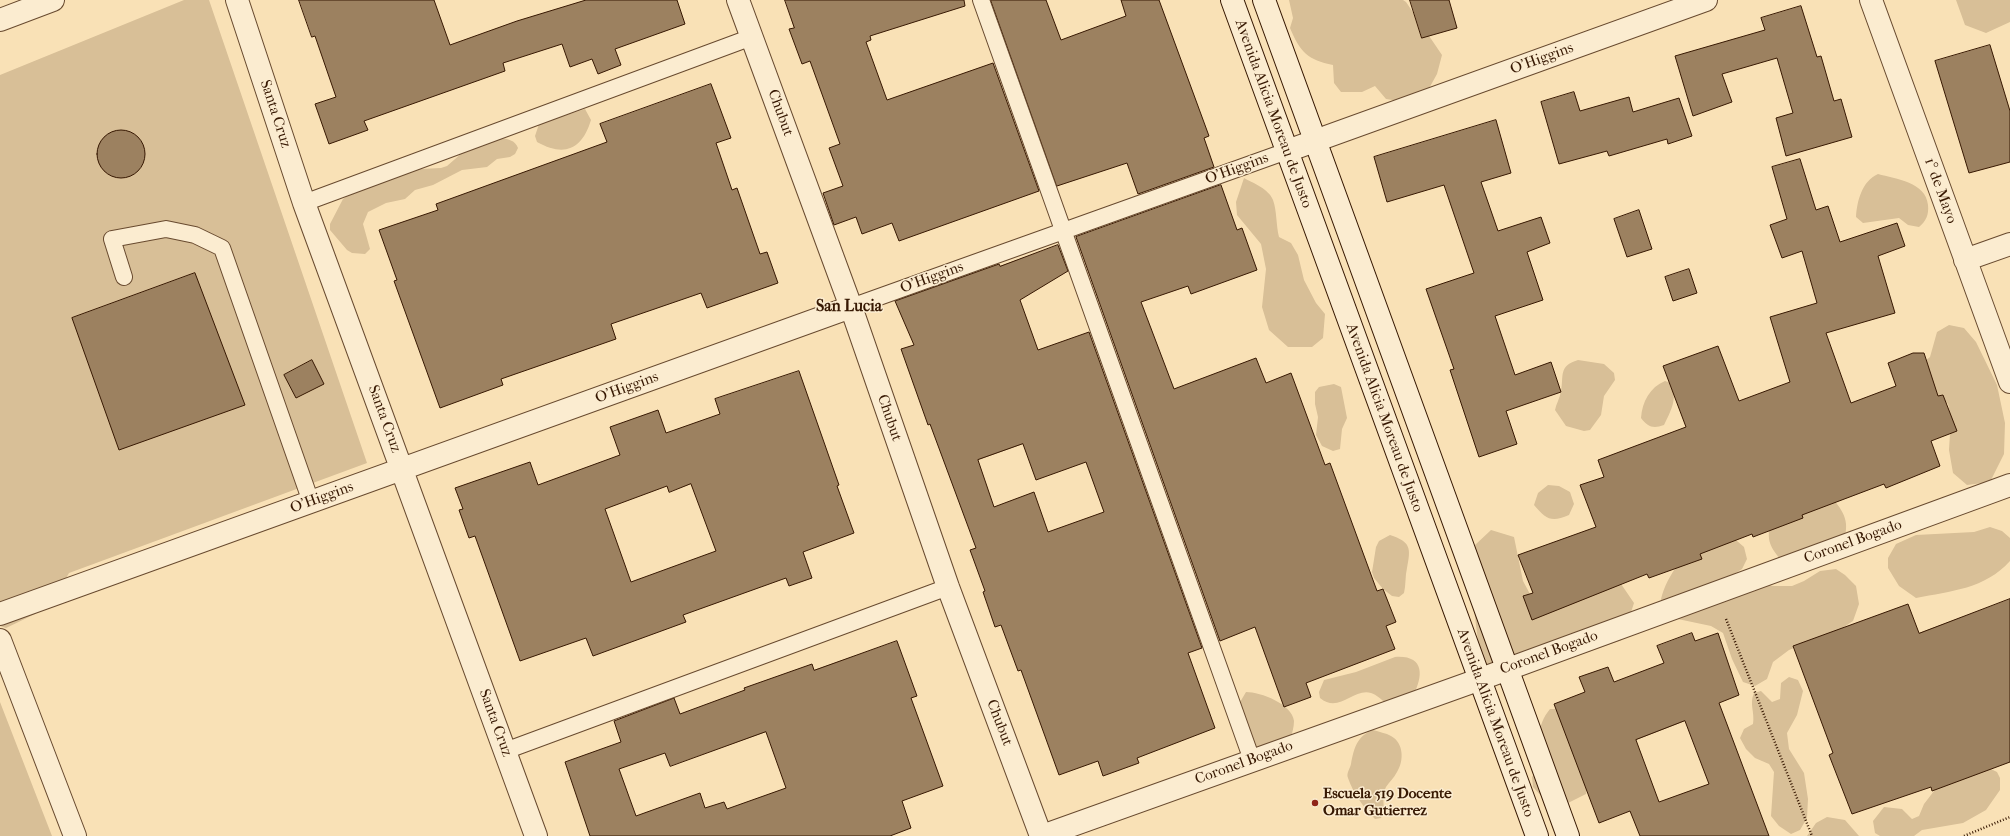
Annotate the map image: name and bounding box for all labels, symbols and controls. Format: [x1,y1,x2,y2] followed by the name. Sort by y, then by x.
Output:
[1230,17,1316,211] street label: Avenida Alicia Moreau de Justo
[1508,39,1576,79] street label: O'Higgins
[256,78,294,150] street label: Santa Cruz
[763,87,797,139] street label: Chubut
[1203,149,1271,189] street label: O'Higgins
[1920,156,1960,226] street label: 1° de Mayo
[898,258,966,298] street label: O'Higgins
[816,297,882,317] district label: San Lucia
[1341,321,1427,515] street label: Avenida Alicia Moreau de Justo
[593,368,661,408] street label: O'Higgins
[364,383,404,455] street label: Santa Cruz
[873,392,905,444] street label: Chubut
[288,478,356,518] street label: O'Higgins
[1802,516,1904,568] street label: Coronel Bogado
[1452,626,1538,820] street label: Avenida Alicia Moreau de Justo
[1498,627,1600,679] street label: Coronel Bogado
[475,687,515,759] street label: Santa Cruz
[982,697,1016,749] street label: Chubut
[1193,737,1295,789] street label: Coronel Bogado
[1323,785,1452,820] place label: Escuela 519 Docente Omar Gutierrez
[1310,798,1320,808] marker: Escuela 519 Docente Omar Gutierrez

